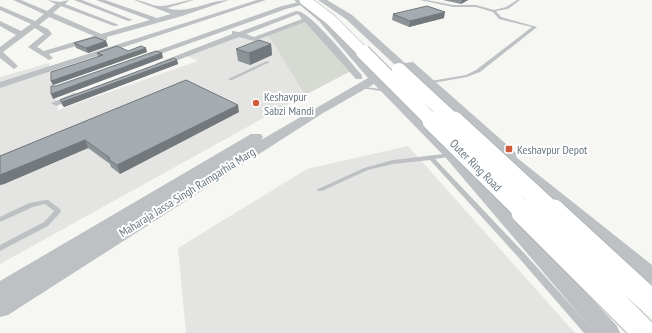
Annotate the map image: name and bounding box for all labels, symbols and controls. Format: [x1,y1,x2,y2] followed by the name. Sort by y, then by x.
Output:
[264,89,314,118] place label: Keshavpur Sabzi Mandi
[251,98,261,108] marker: Keshavpur Sabzi Mandi
[447,136,505,194] street label: Outer Ring Road
[517,142,588,157] place label: Keshavpur Depot
[116,144,258,240] street label: Maharaja Jassa Singh Ramgarhia Marg
[504,144,514,154] marker: Keshavpur Depot

